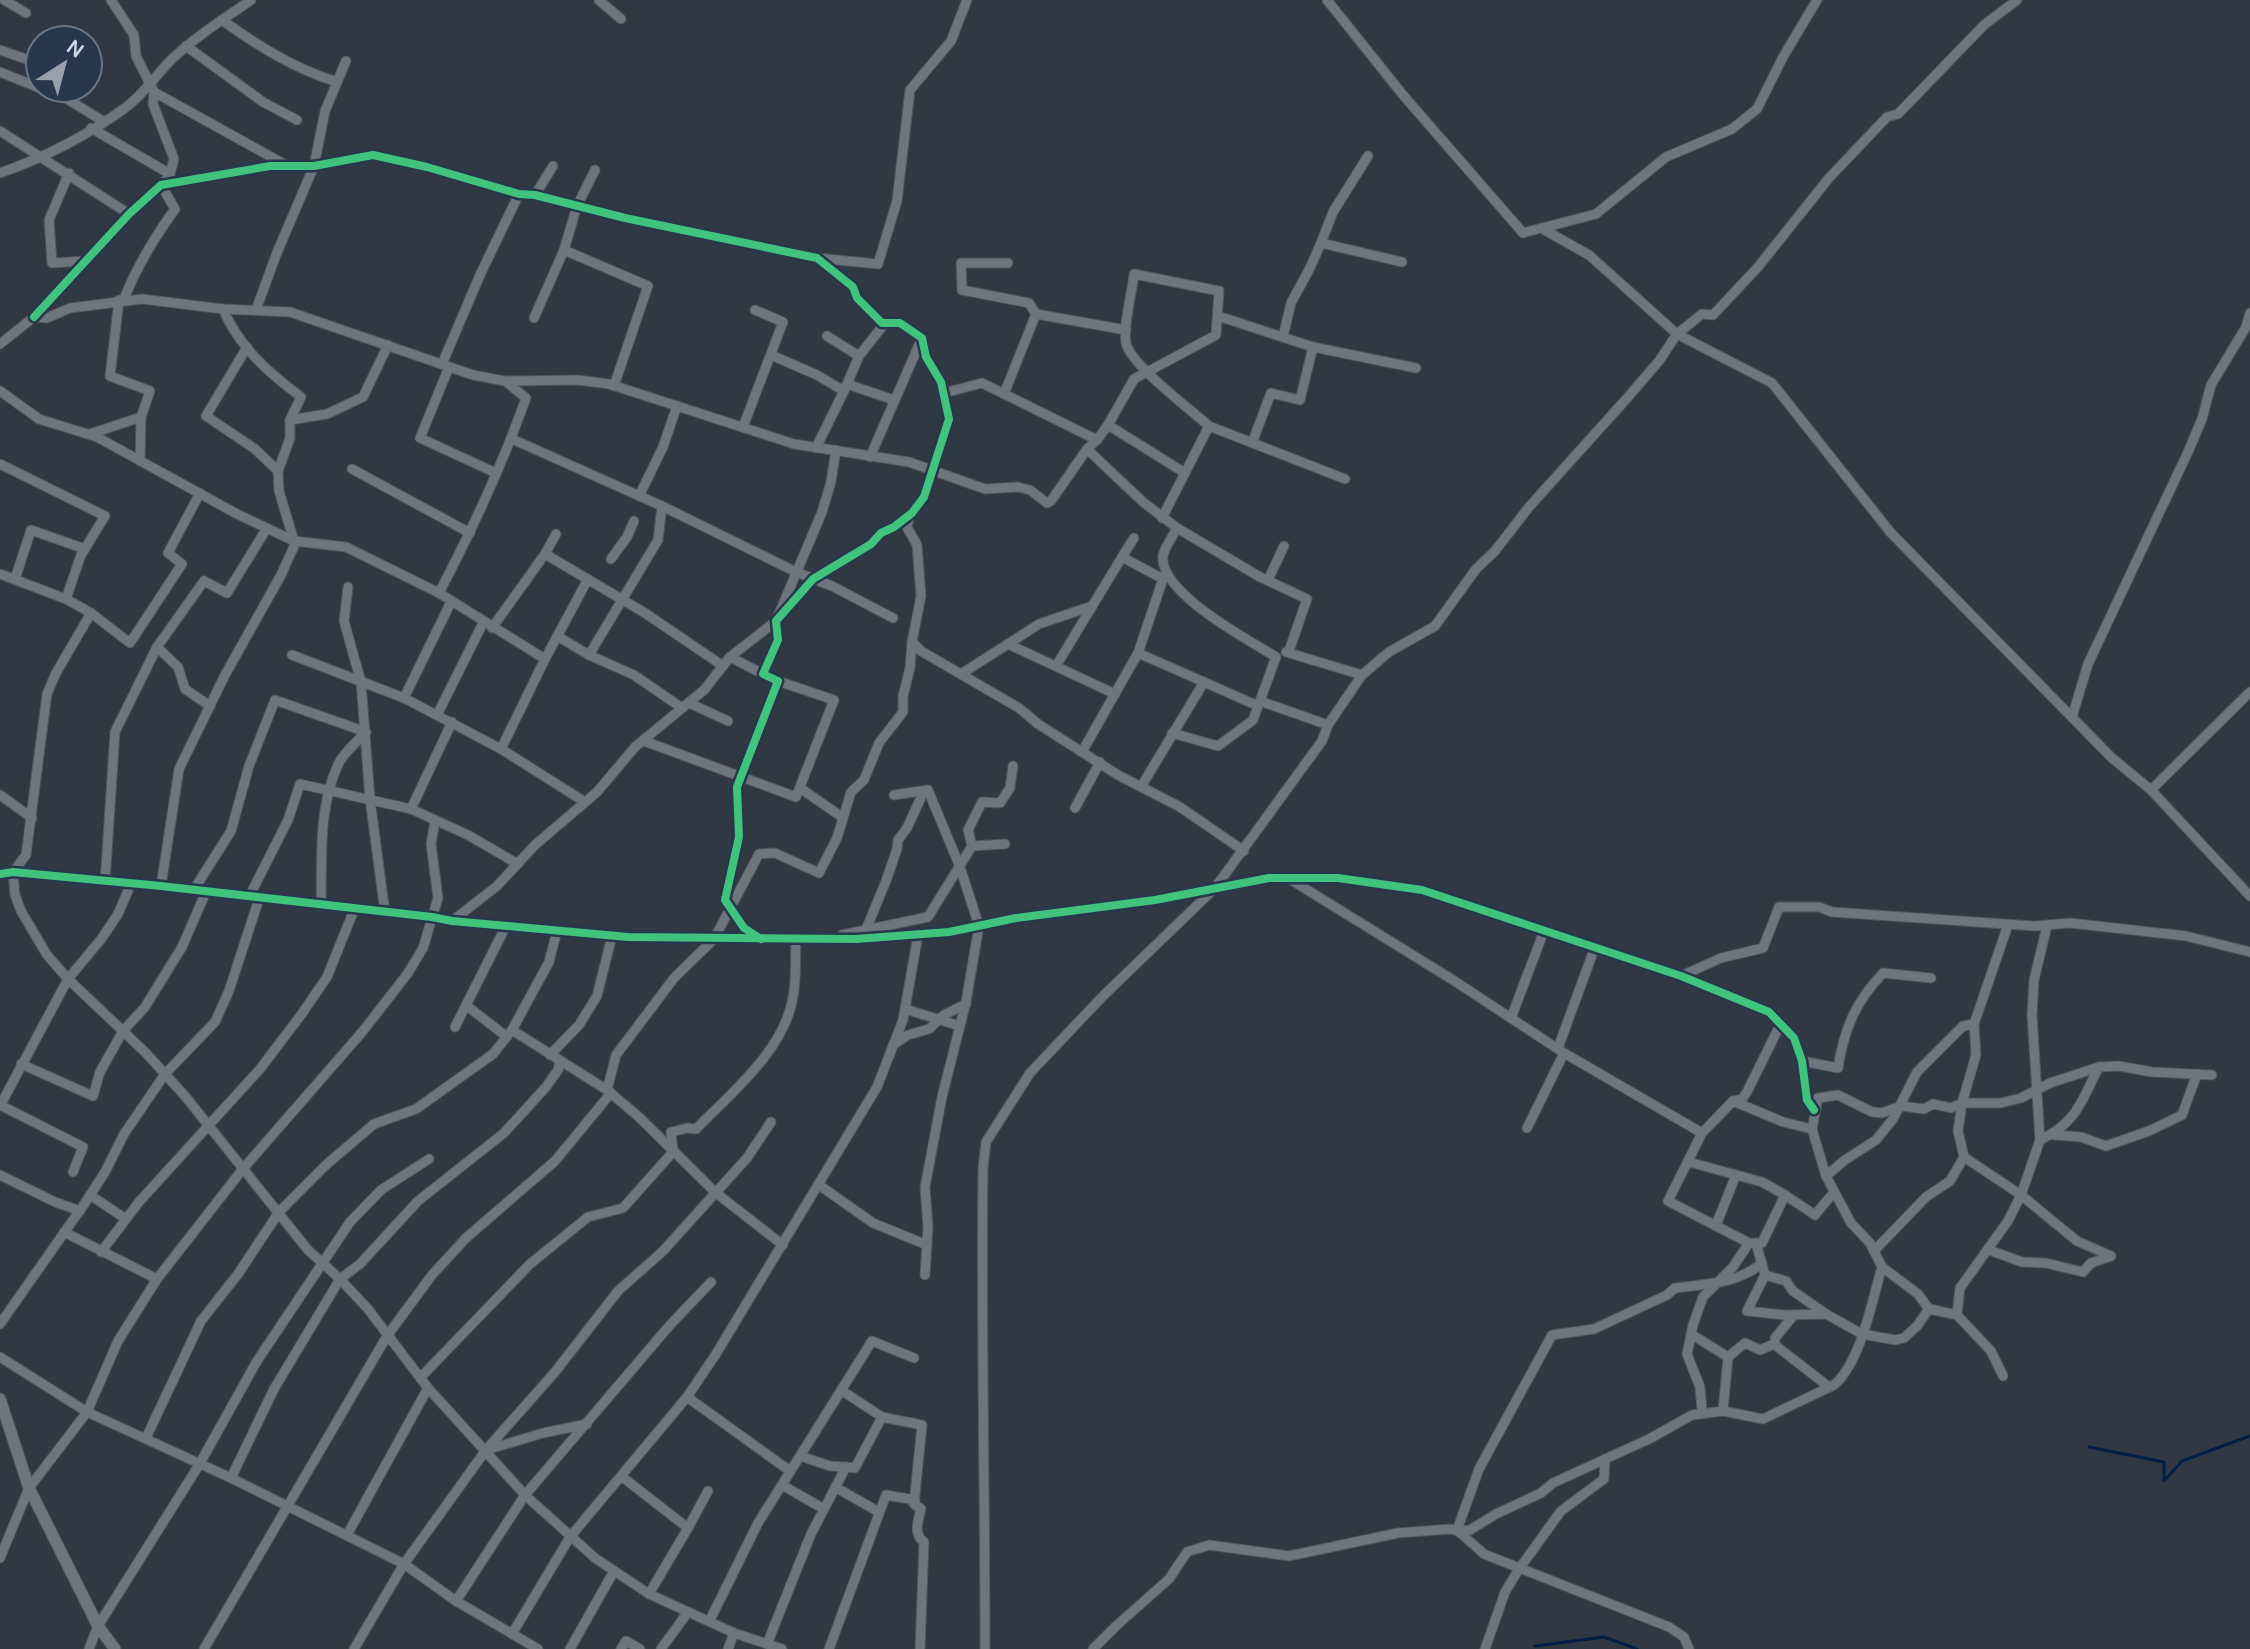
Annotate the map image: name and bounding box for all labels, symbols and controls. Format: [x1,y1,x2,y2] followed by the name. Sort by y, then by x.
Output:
[24,24,104,104] north arrow
[61,33,89,64] text: N

